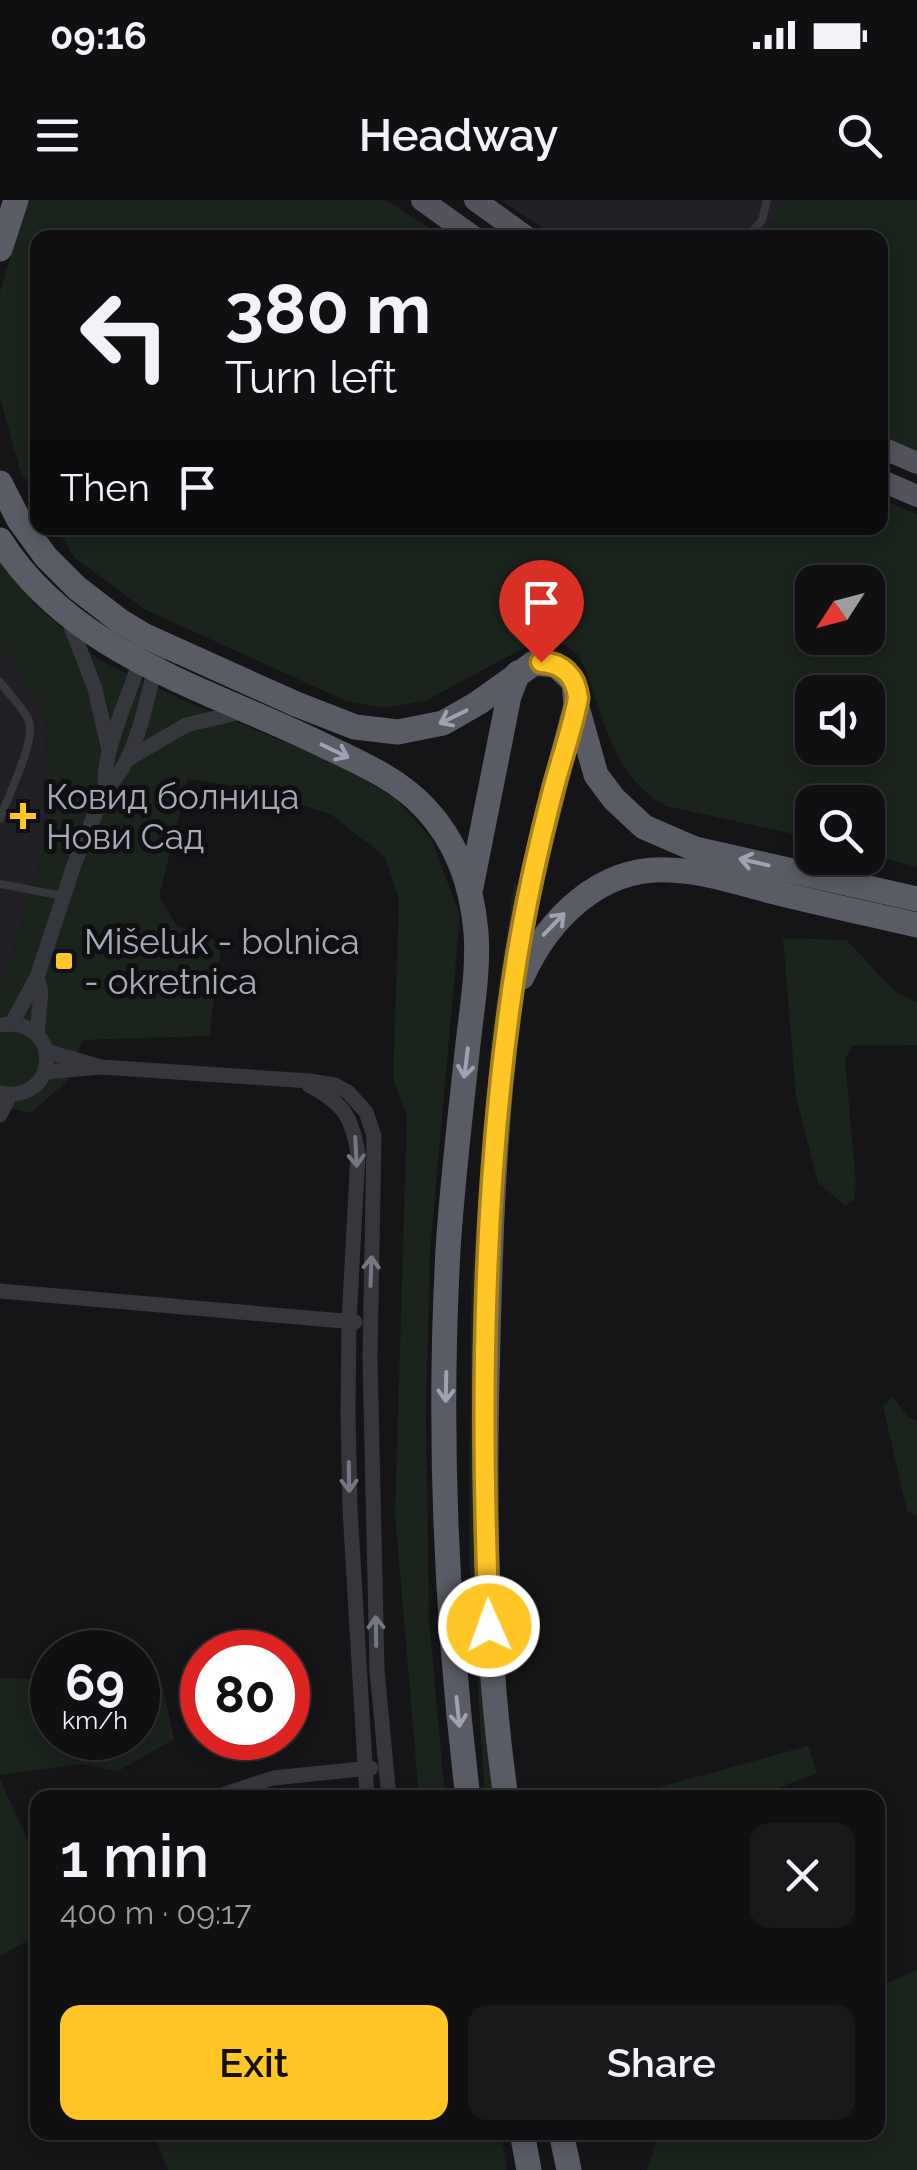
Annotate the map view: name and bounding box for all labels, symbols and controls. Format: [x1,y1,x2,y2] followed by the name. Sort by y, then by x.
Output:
[50,13,147,58] text: 09:16
[30,108,85,163] icon: menu
[832,108,887,163] icon: search
[359,109,558,162] text: Headway
[225,267,431,349] text: 380 m
[60,270,190,400] icon: left
[225,351,397,404] text: Turn left
[170,460,225,515] icon: arrive
[60,465,150,510] text: Then
[499,560,584,663] pin
[795,565,885,655] north arrow
[795,565,885,875] map controls
[514,575,569,630] icon: arrive
[795,675,885,765] button: sound
[438,709,468,728] one-way arrow
[319,742,349,761] one-way arrow
[46,776,299,857] place label: Ковид болница Нови Сад
[795,785,885,875] button: search
[10,803,36,829] marker: Ковид болница Нови Сад
[739,852,771,870] one-way arrow
[542,912,566,936] one-way arrow
[84,921,360,1002] place label: Mišeluk - bolnica - okretnica
[53,950,75,972] marker: Mišeluk - bolnica - okretnica
[456,1047,475,1079] one-way arrow
[347,1136,366,1168] one-way arrow
[361,1255,380,1287] one-way arrow
[436,1371,455,1403] one-way arrow
[340,1460,359,1492] one-way arrow
[437,1574,541,1678] position arrow
[367,1615,386,1647] one-way arrow
[180,1630,310,1760] speed limit sign: 80
[65,1653,125,1712] text: 69
[449,1695,468,1728] one-way arrow
[62,1705,128,1735] text: km/h
[60,1821,209,1891] text: 1 min
[750,1823,855,1928] button: close
[60,1894,252,1931] text: 400 m · 09:17
[60,2005,448,2120] button: Exit
[468,2005,855,2120] button: Share

